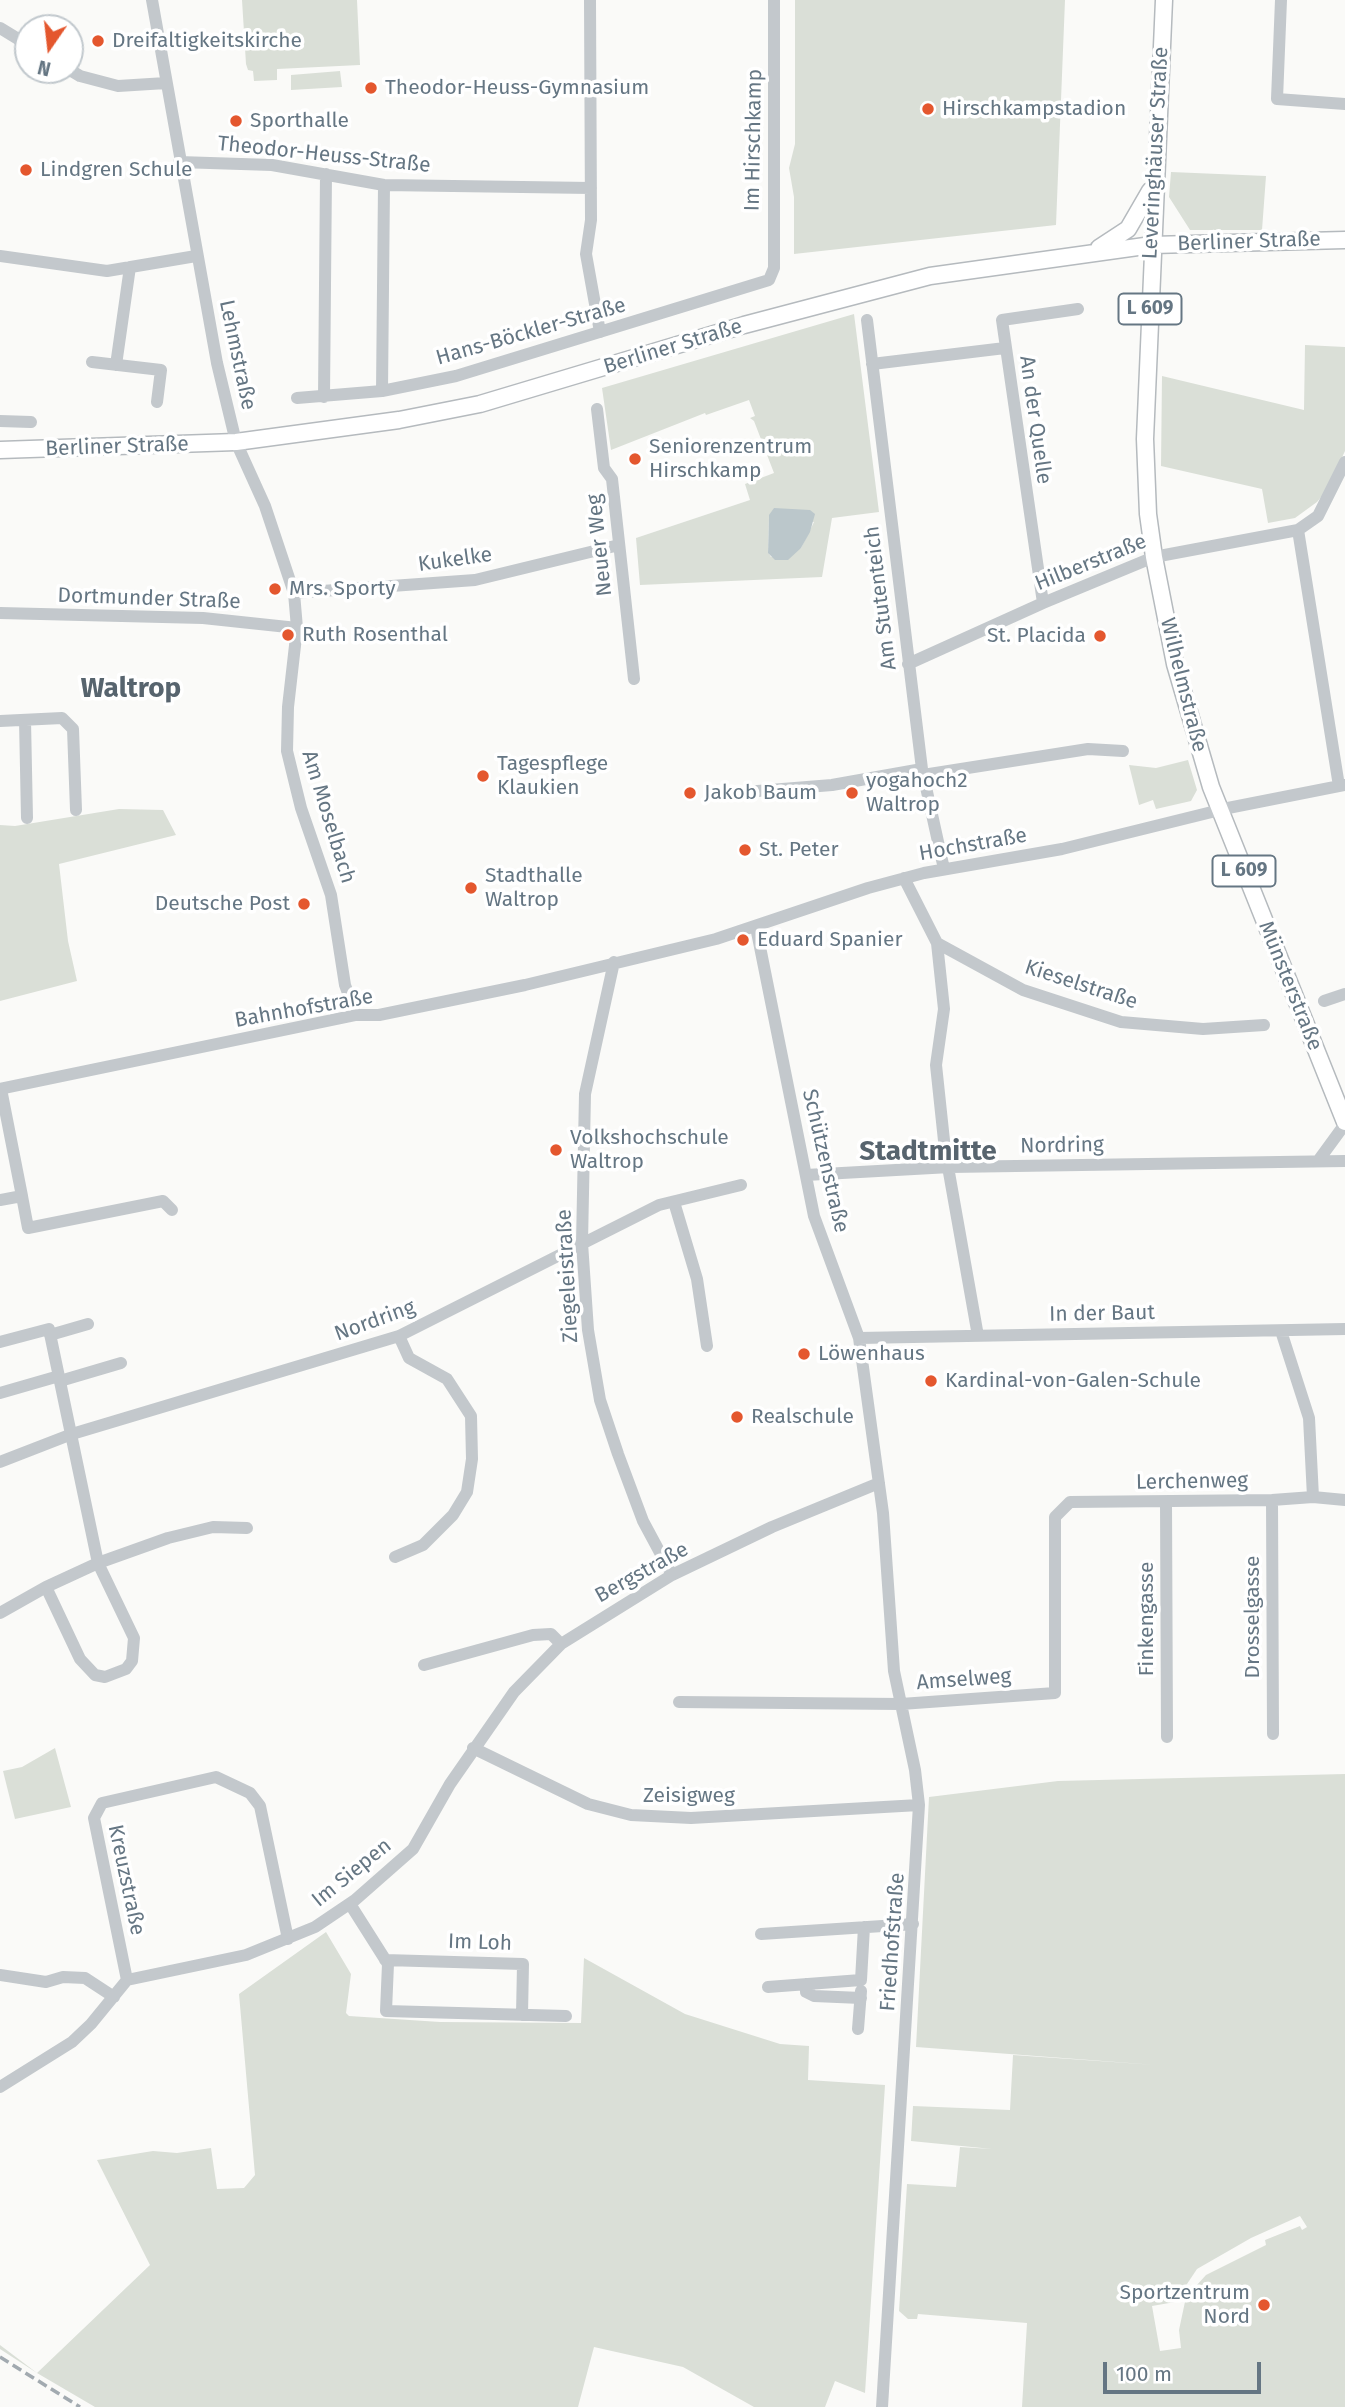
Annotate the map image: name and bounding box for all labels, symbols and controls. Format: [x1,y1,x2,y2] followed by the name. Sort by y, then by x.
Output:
[14,14,84,84] north arrow
[112,28,302,54] place label: Dreifaltigkeitskirche
[90,33,106,49] marker: Dreifaltigkeitskirche
[1138,46,1174,260] street label: Leveringhäuser Straße
[35,55,53,81] text: N
[740,69,768,211] street label: Im Hirschkamp
[385,75,649,101] place label: Theodor-Heuss-Gymnasium
[363,80,379,96] marker: Theodor-Heuss-Gymnasium
[942,96,1126,122] place label: Hirschkampstadion
[920,101,936,117] marker: Hirschkampstadion
[250,108,349,134] place label: Sporthalle
[228,113,244,129] marker: Sporthalle
[216,131,432,179] street label: Theodor-Heuss-Straße
[40,157,192,183] place label: Lindgren Schule
[18,162,34,178] marker: Lindgren Schule
[1177,227,1321,257] street label: Berliner Straße
[433,293,629,371] street label: Hans-Böckler-Straße
[1118,294,1182,324] road number: L 609
[213,298,261,412] street label: Lehmstraße
[601,314,745,380] street label: Berliner Straße
[1014,354,1056,486] street label: An der Quelle
[45,432,189,462] street label: Berliner Straße
[649,434,812,484] place label: Seniorenzentrum Hirschkamp
[627,451,643,467] marker: Seniorenzentrum Hirschkamp
[582,493,618,597] street label: Neuer Weg
[860,525,902,671] street label: Am Stutenteich
[1032,529,1150,597] street label: Hilberstraße
[416,542,494,578] street label: Kukelke
[289,576,396,602] place label: Mrs. Sporty
[267,581,283,597] marker: Mrs. Sporty
[57,583,241,615] street label: Dortmunder Straße
[1154,615,1212,755] street label: Wilhelmstraße
[302,622,448,648] place label: Ruth Rosenthal
[987,623,1086,649] place label: St. Placida
[280,627,296,643] marker: Ruth Rosenthal
[1092,628,1108,644] marker: St. Placida
[81,672,181,706] district label: Waltrop
[296,748,360,886] street label: Am Moselbach
[497,751,608,801] place label: Tagespflege Klaukien
[475,768,491,784] marker: Tagespflege Klaukien
[866,768,968,818] place label: yogahoch2 Waltrop
[704,780,817,806] place label: Jakob Baum
[682,785,698,801] marker: Jakob Baum
[844,785,860,801] marker: yogahoch2 Waltrop
[917,823,1029,867] street label: Hochstraße
[759,837,839,863] place label: St. Peter
[737,842,753,858] marker: St. Peter
[1212,856,1276,886] road number: L 609
[485,863,583,913] place label: Stadthalle Waltrop
[463,880,479,896] marker: Stadthalle Waltrop
[155,891,290,917] place label: Deutsche Post
[296,896,312,912] marker: Deutsche Post
[1253,918,1327,1054] street label: Münsterstraße
[757,927,903,953] place label: Eduard Spanier
[735,932,751,948] marker: Eduard Spanier
[1021,955,1141,1015] street label: Kieselstraße
[233,984,375,1034] street label: Bahnhofstraße
[796,1087,854,1235] street label: Schützenstraße
[570,1125,729,1175] place label: Volkshochschule Waltrop
[1020,1133,1104,1159] street label: Nordring
[859,1135,997,1169] district label: Stadtmitte
[548,1142,564,1158] marker: Volkshochschule Waltrop
[552,1209,584,1343] street label: Ziegeleistraße
[331,1295,419,1347] street label: Nordring
[1049,1300,1155,1328] street label: In der Baut
[818,1341,925,1367] place label: Löwenhaus
[796,1346,812,1362] marker: Löwenhaus
[945,1368,1201,1394] place label: Kardinal-von-Galen-Schule
[923,1373,939,1389] marker: Kardinal-von-Galen-Schule
[751,1404,854,1430] place label: Realschule
[729,1409,745,1425] marker: Realschule
[1136,1468,1248,1496] street label: Lerchenweg
[591,1537,693,1609] street label: Bergstraße
[1240,1556,1266,1678] street label: Drosselgasse
[1134,1562,1160,1676] street label: Finkengasse
[916,1664,1012,1696] street label: Amselweg
[643,1783,735,1809] street label: Zeisigweg
[102,1822,150,1938] street label: Kreuzstraße
[307,1833,397,1913] street label: Im Siepen
[876,1872,910,2012] street label: Friedhofstraße
[447,1929,513,1957] street label: Im Loh
[1119,2280,1250,2330] place label: Sportzentrum Nord
[1256,2297,1272,2313] marker: Sportzentrum Nord
[1107,2348,1264,2392] scale bar
[1116,2361,1172,2387] text: 100 m

